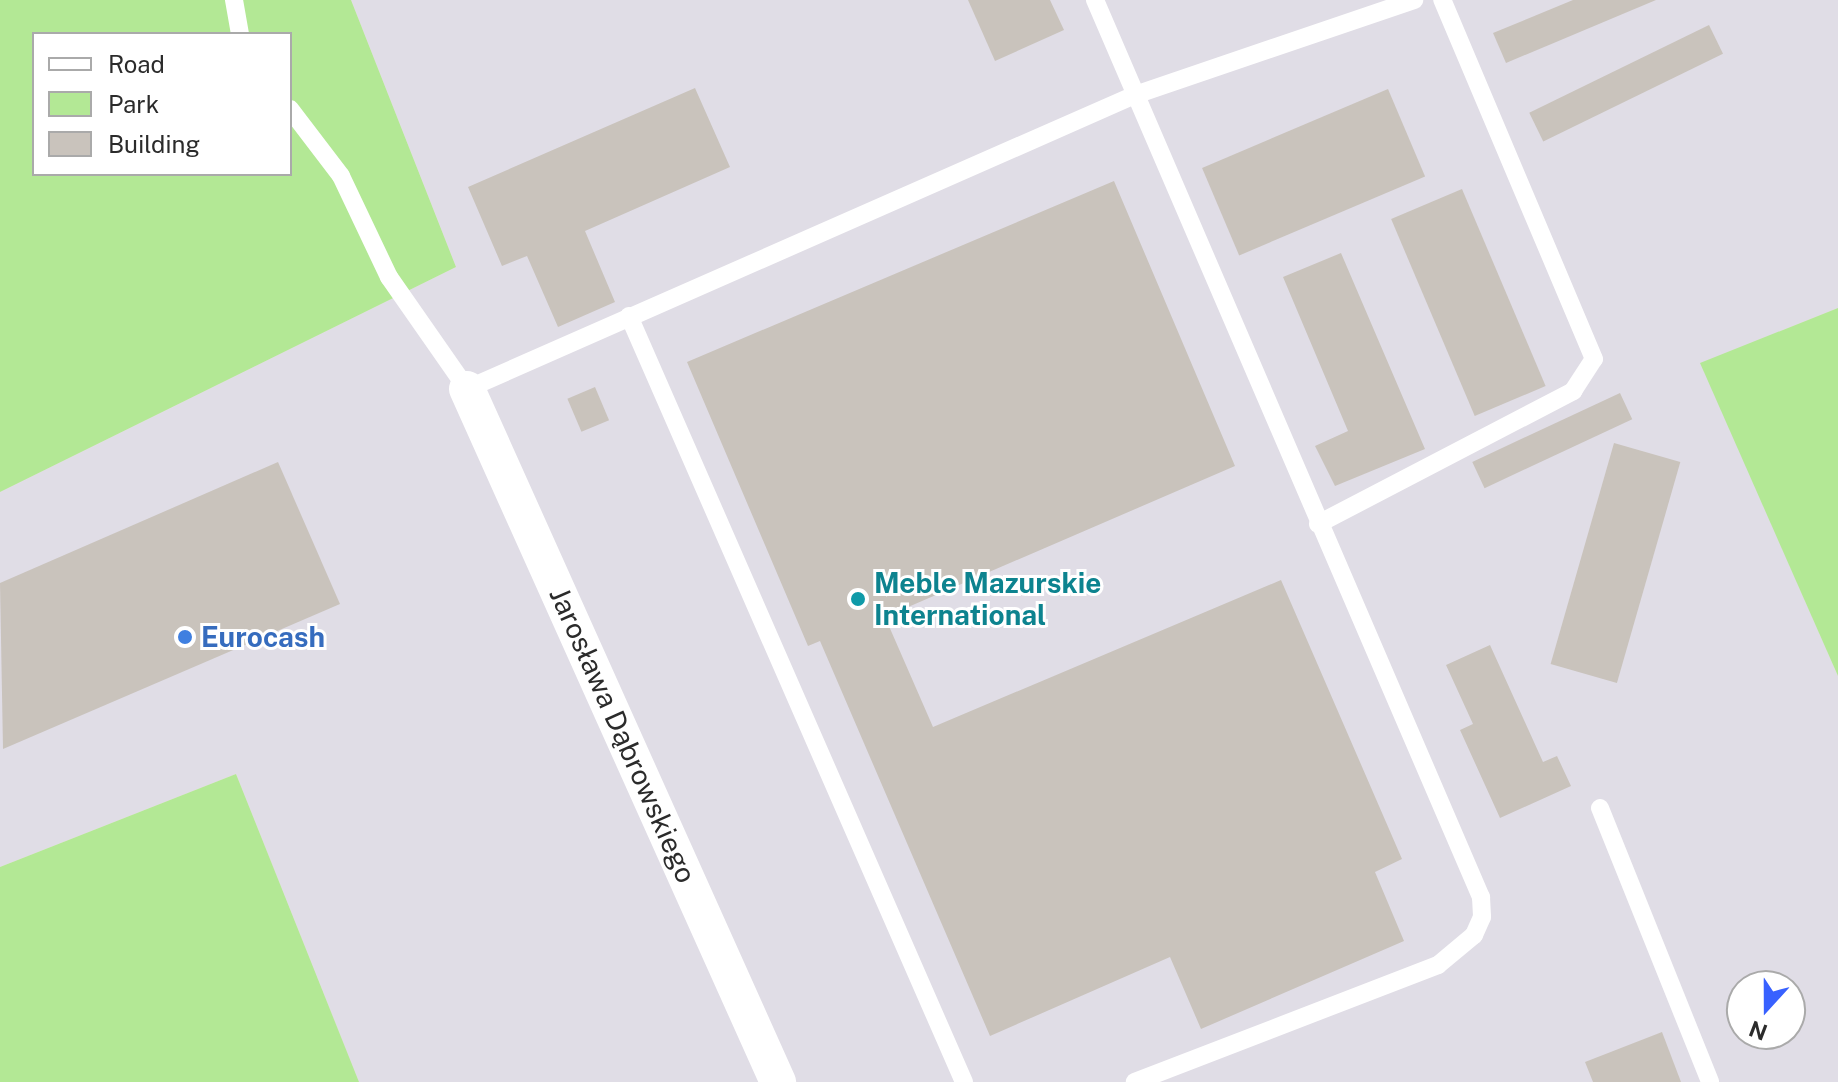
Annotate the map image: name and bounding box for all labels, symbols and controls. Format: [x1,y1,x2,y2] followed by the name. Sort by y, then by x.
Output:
[32,32,292,176] legend
[108,50,165,78] text: Road
[108,90,159,118] text: Park
[108,130,200,158] text: Building
[874,566,1101,632] place label: Meble Mazurskie International
[543,582,703,888] street label: Jarosława Dąbrowskiego
[849,590,867,608] marker: Meble Mazurskie International
[201,620,325,654] place label: Eurocash
[176,628,194,646] marker: Eurocash
[1726,970,1806,1050] north arrow
[1745,1015,1771,1046] text: N

